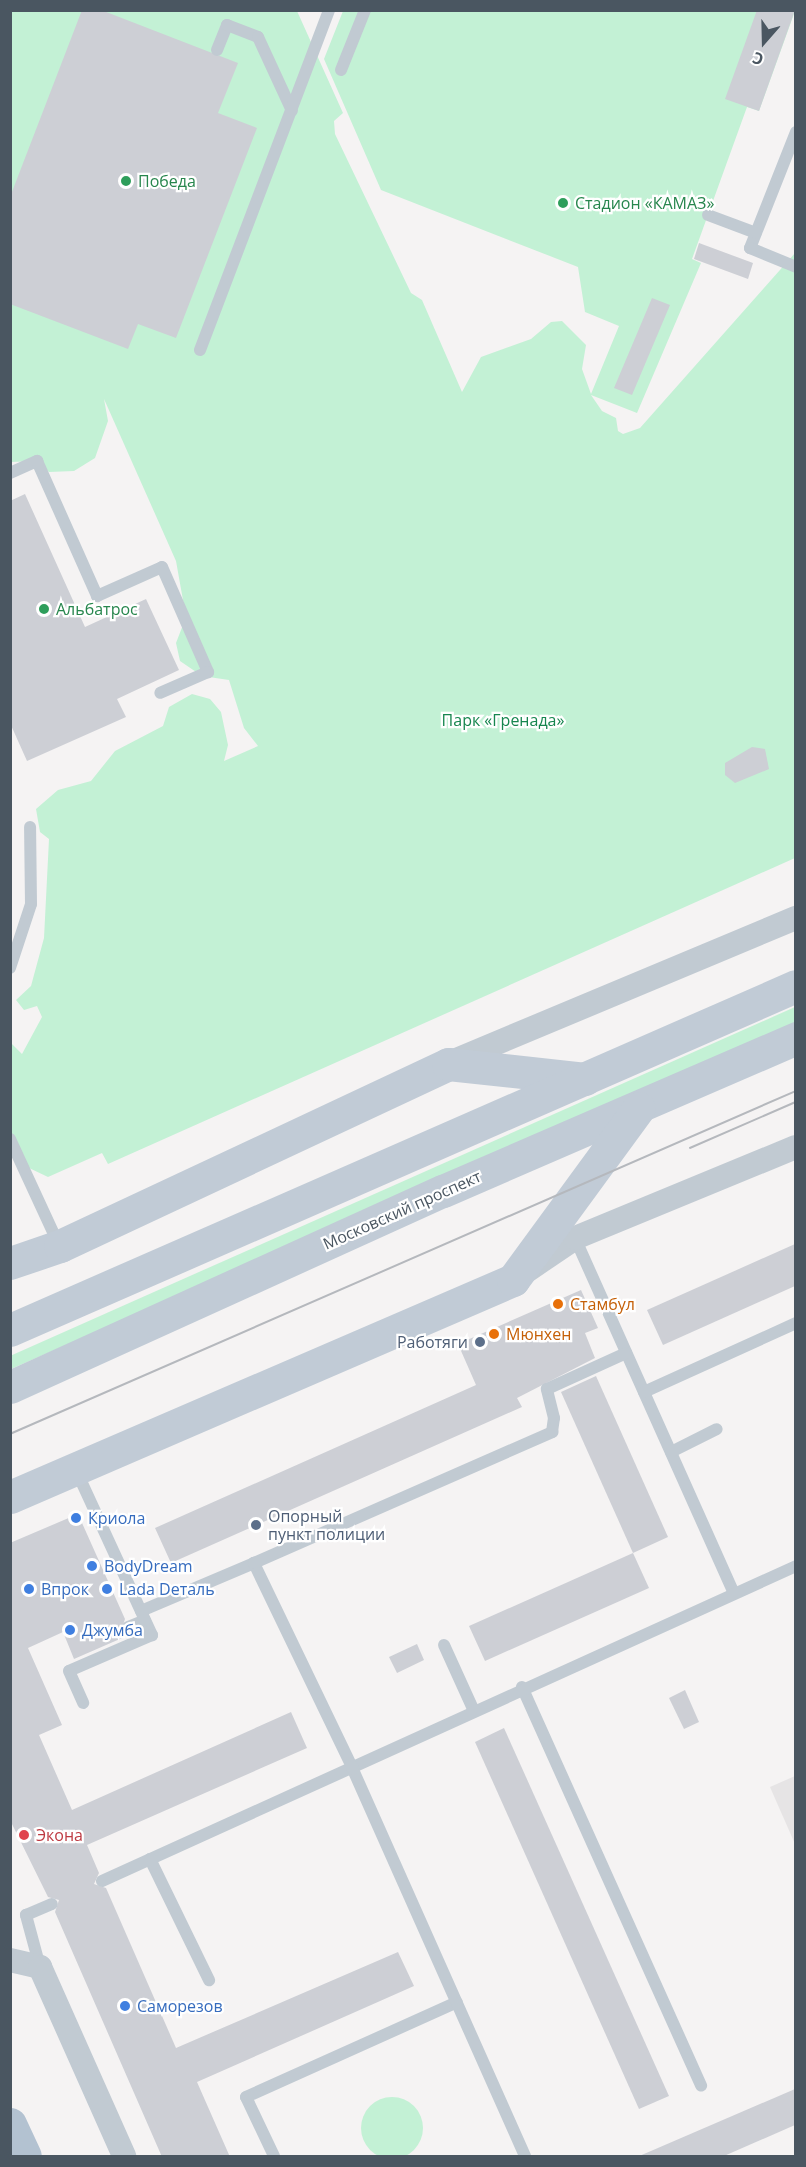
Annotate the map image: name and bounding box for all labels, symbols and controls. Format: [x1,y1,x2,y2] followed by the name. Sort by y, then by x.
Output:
[734,12,794,72] north arrow
[749,47,766,71] text: С
[138,171,196,191] place label: Победа
[119,174,133,188] marker: Победа
[575,193,714,213] place label: Стадион «КАМАЗ»
[556,196,570,210] marker: Стадион «КАМАЗ»
[56,599,138,619] place label: Альбатрос
[37,602,51,616] marker: Альбатрос
[442,710,564,730] park label: Парк «Гренада»
[320,1166,484,1254] street label: Московский проспект
[570,1294,635,1314] place label: Стамбул
[551,1297,565,1311] marker: Стамбул
[506,1324,571,1344] place label: Мюнхен
[487,1327,501,1341] marker: Мюнхен
[397,1332,468,1352] place label: Работяги
[473,1335,487,1349] marker: Работяги
[268,1506,385,1544] place label: Опорный пункт полиции
[88,1508,145,1528] place label: Криола
[69,1511,83,1525] marker: Криола
[249,1518,263,1532] marker: Опорный пункт полиции
[104,1556,193,1576] place label: BodyDream
[85,1559,99,1573] marker: BodyDream
[41,1579,89,1599] place label: Впрок
[119,1579,215,1599] place label: Lada Dеталь
[22,1582,36,1596] marker: Впрок
[100,1582,114,1596] marker: Lada Dеталь
[82,1620,143,1640] place label: Джумба
[63,1623,77,1637] marker: Джумба
[36,1825,83,1845] place label: Экона
[17,1828,31,1842] marker: Экона
[137,1996,223,2016] place label: Саморезов
[118,1999,132,2013] marker: Саморезов

